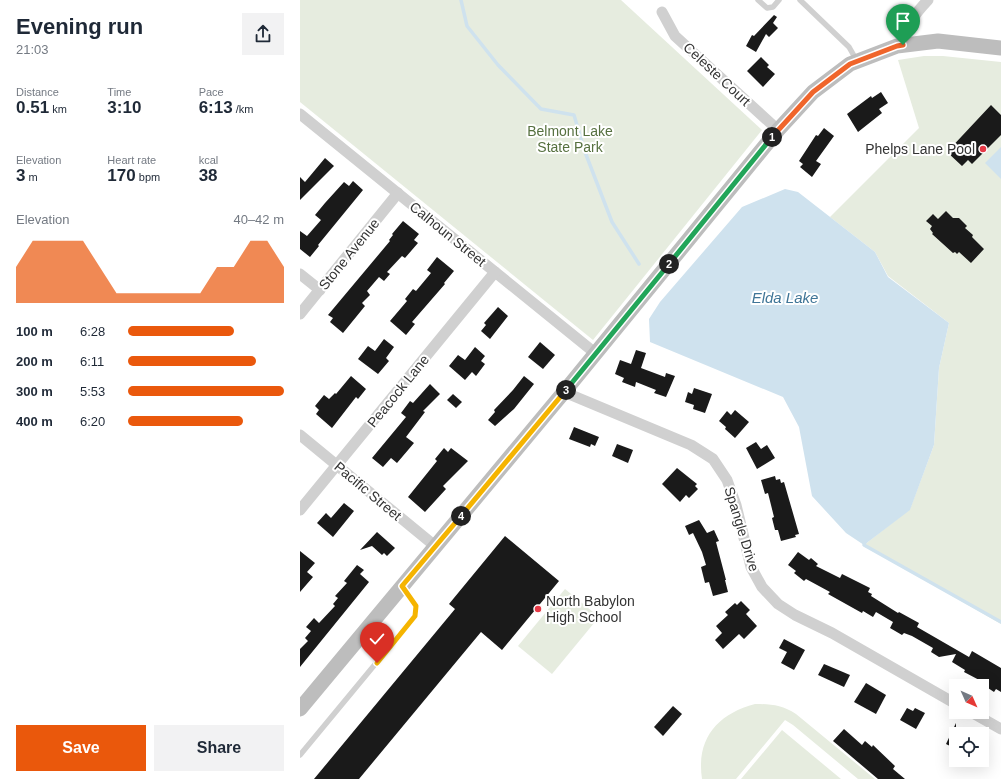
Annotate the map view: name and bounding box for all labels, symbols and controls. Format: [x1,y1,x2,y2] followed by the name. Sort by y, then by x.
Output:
[886,4,920,45] pin
[892,10,914,32] icon: arrive
[242,13,284,55] button: share
[16,14,143,39] text: Evening run
[680,39,754,109] street label: Celeste Court
[16,42,49,57] text: 21:03
[16,86,59,98] text: Distance
[107,86,131,98] text: Time
[199,86,224,98] text: Pace
[16,98,49,117] text: 0.51
[107,98,141,117] text: 3:10
[199,98,233,117] text: 6:13
[49,103,67,115] text: km
[233,103,253,115] text: /km
[527,123,613,155] park label: Belmont Lake State Park
[762,127,782,147] pin: 1
[769,131,775,143] text: 1
[865,141,975,157] place label: Phelps Lane Pool
[978,144,988,154] marker: Phelps Lane Pool
[16,154,61,166] text: Elevation
[107,154,156,166] text: Heart rate
[199,154,218,166] text: kcal
[16,166,25,185] text: 3
[107,166,136,185] text: 170
[199,166,218,185] text: 38
[25,171,38,183] text: m
[136,171,160,183] text: bpm
[407,198,489,270] street label: Calhoun Street
[16,212,69,227] text: Elevation
[233,212,284,227] text: 40–42 m
[315,215,383,293] street label: Stone Avenue
[659,254,679,274] pin: 2
[666,258,672,270] text: 2
[752,289,818,306] water label: Elda Lake
[16,324,53,339] text: 100 m
[80,324,105,339] text: 6:28
[364,351,432,431] street label: Peacock Lane
[16,354,53,369] text: 200 m
[80,354,104,369] text: 6:11
[556,380,576,400] pin: 3
[16,384,53,399] text: 300 m
[80,384,105,399] text: 5:53
[563,384,569,396] text: 3
[16,414,53,429] text: 400 m
[80,414,105,429] text: 6:20
[331,458,405,524] street label: Pacific Street
[721,485,763,574] street label: Spangle Drive
[451,506,471,526] pin: 4
[458,510,464,522] text: 4
[546,593,635,625] place label: North Babylon High School
[533,604,543,614] marker: North Babylon High School
[360,622,394,663] pin
[366,628,388,650] icon: check
[949,679,989,719] north arrow
[949,679,989,767] map controls
[16,725,146,771] button: Save
[154,725,284,771] button: Share
[949,727,989,767] button: locate

